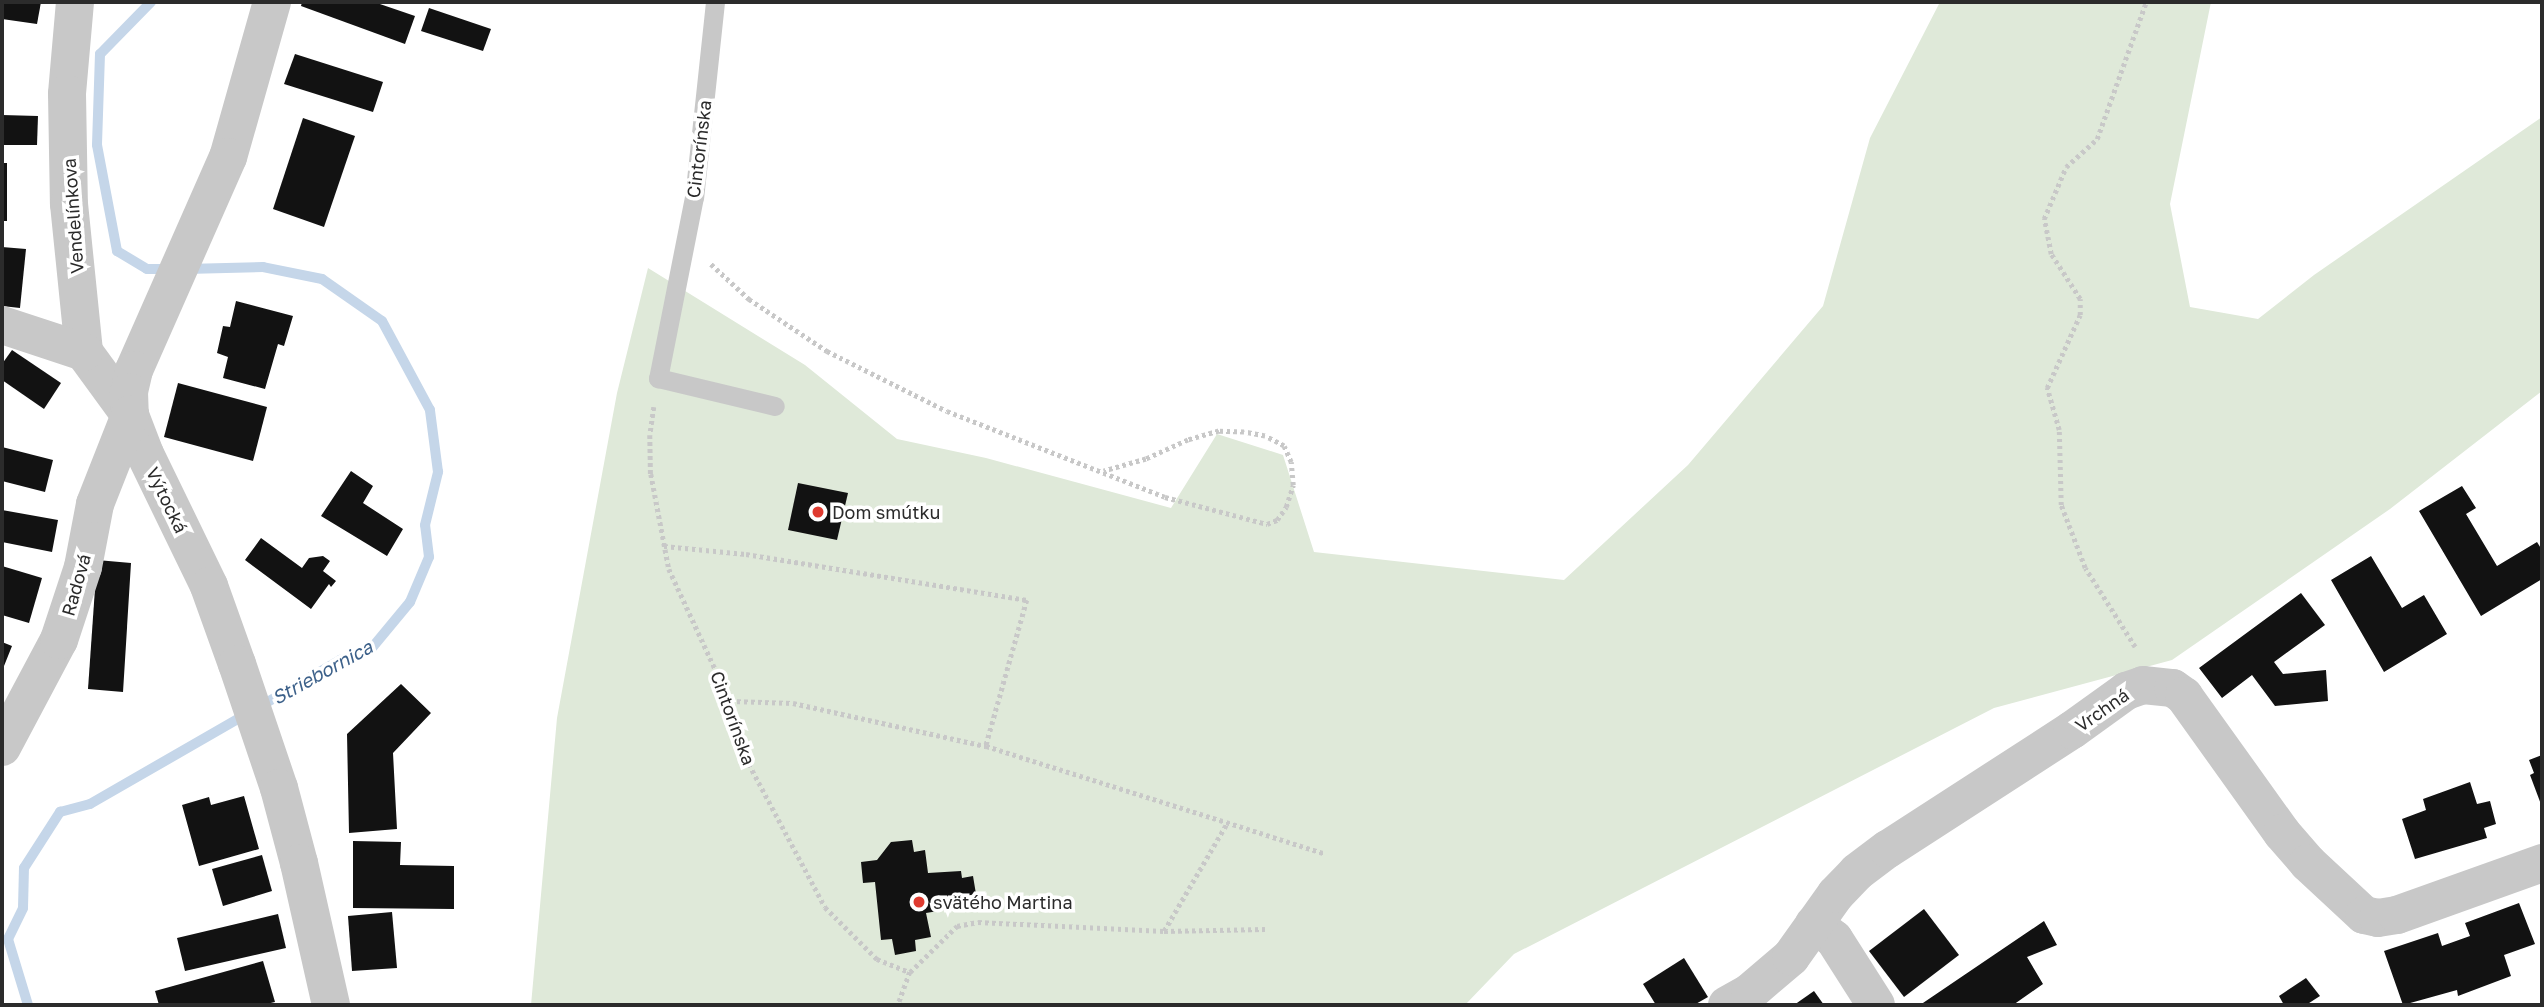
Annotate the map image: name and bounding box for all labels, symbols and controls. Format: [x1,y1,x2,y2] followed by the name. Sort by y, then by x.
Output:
[682,99,716,199] street label: Cintorínska
[58,158,88,274] street label: Vendelínkova
[142,464,192,536] street label: Výtocká
[832,501,940,523] place label: Dom smútku
[810,504,826,520] marker: Dom smútku
[57,552,95,618] street label: Radová
[268,635,376,709] water label: Striebornica
[706,668,760,768] street label: Cintorínska
[2071,684,2133,736] street label: Vrchná
[933,891,1073,913] place label: svätého Martina
[911,894,927,910] marker: svätého Martina

